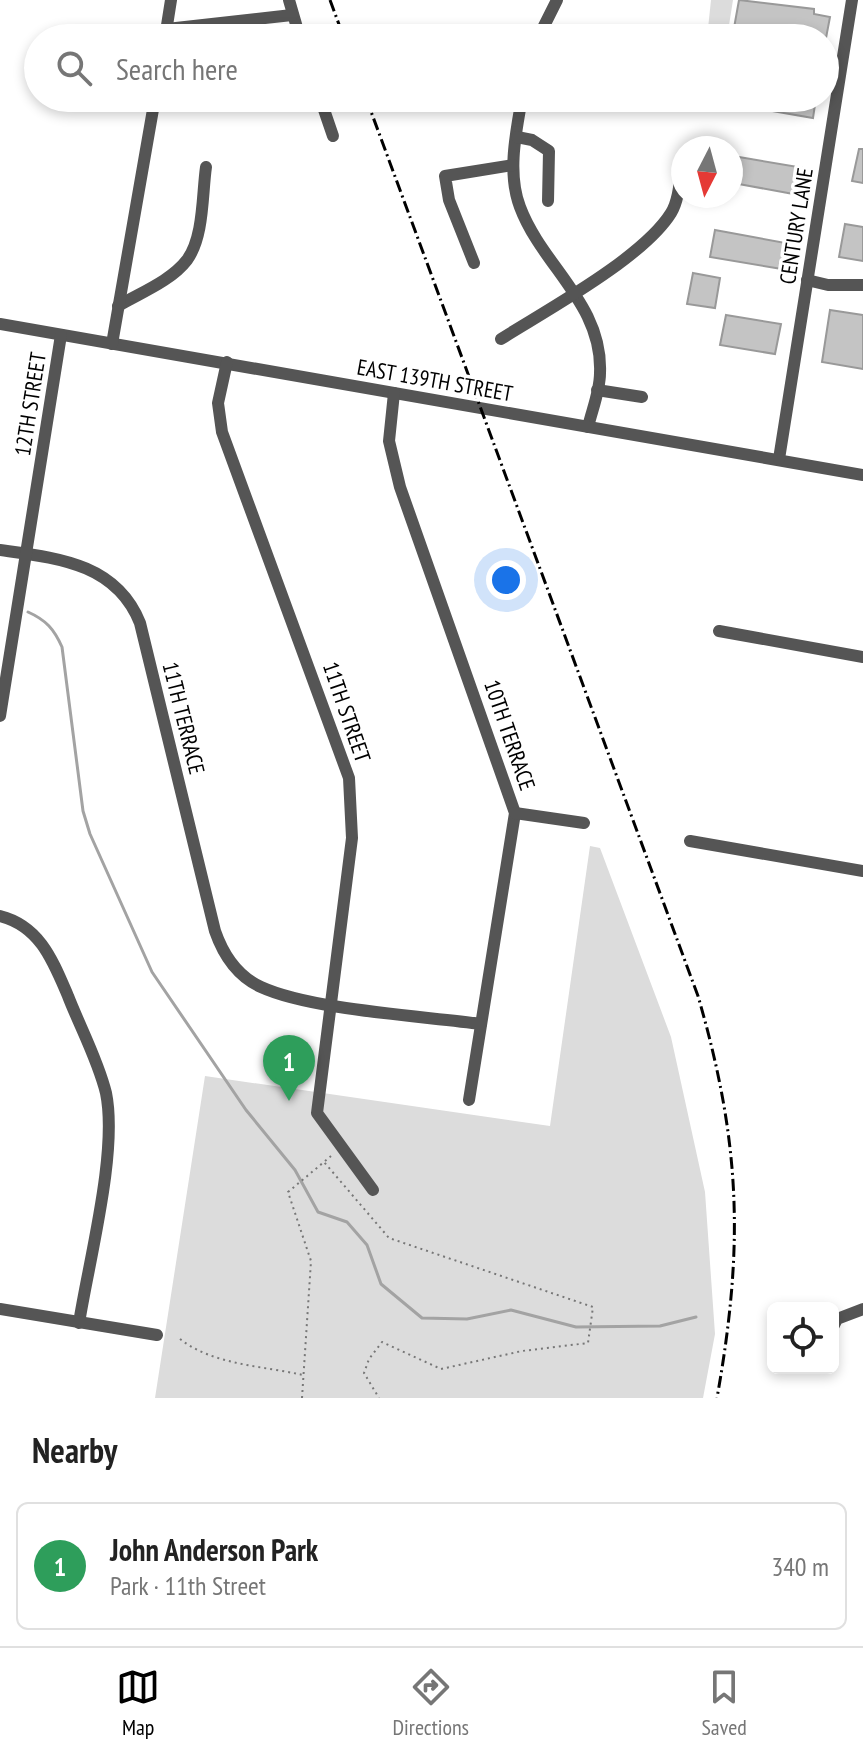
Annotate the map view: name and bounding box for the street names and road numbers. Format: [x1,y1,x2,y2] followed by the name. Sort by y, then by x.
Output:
[773,166,819,286] street label: CENTURY LANE
[8,350,52,458] street label: 12TH STREET
[355,353,515,407] street label: EAST 139TH STREET
[317,658,377,766] street label: 11TH STREET
[157,659,211,777] street label: 11TH TERRACE
[478,676,542,794] street label: 10TH TERRACE

